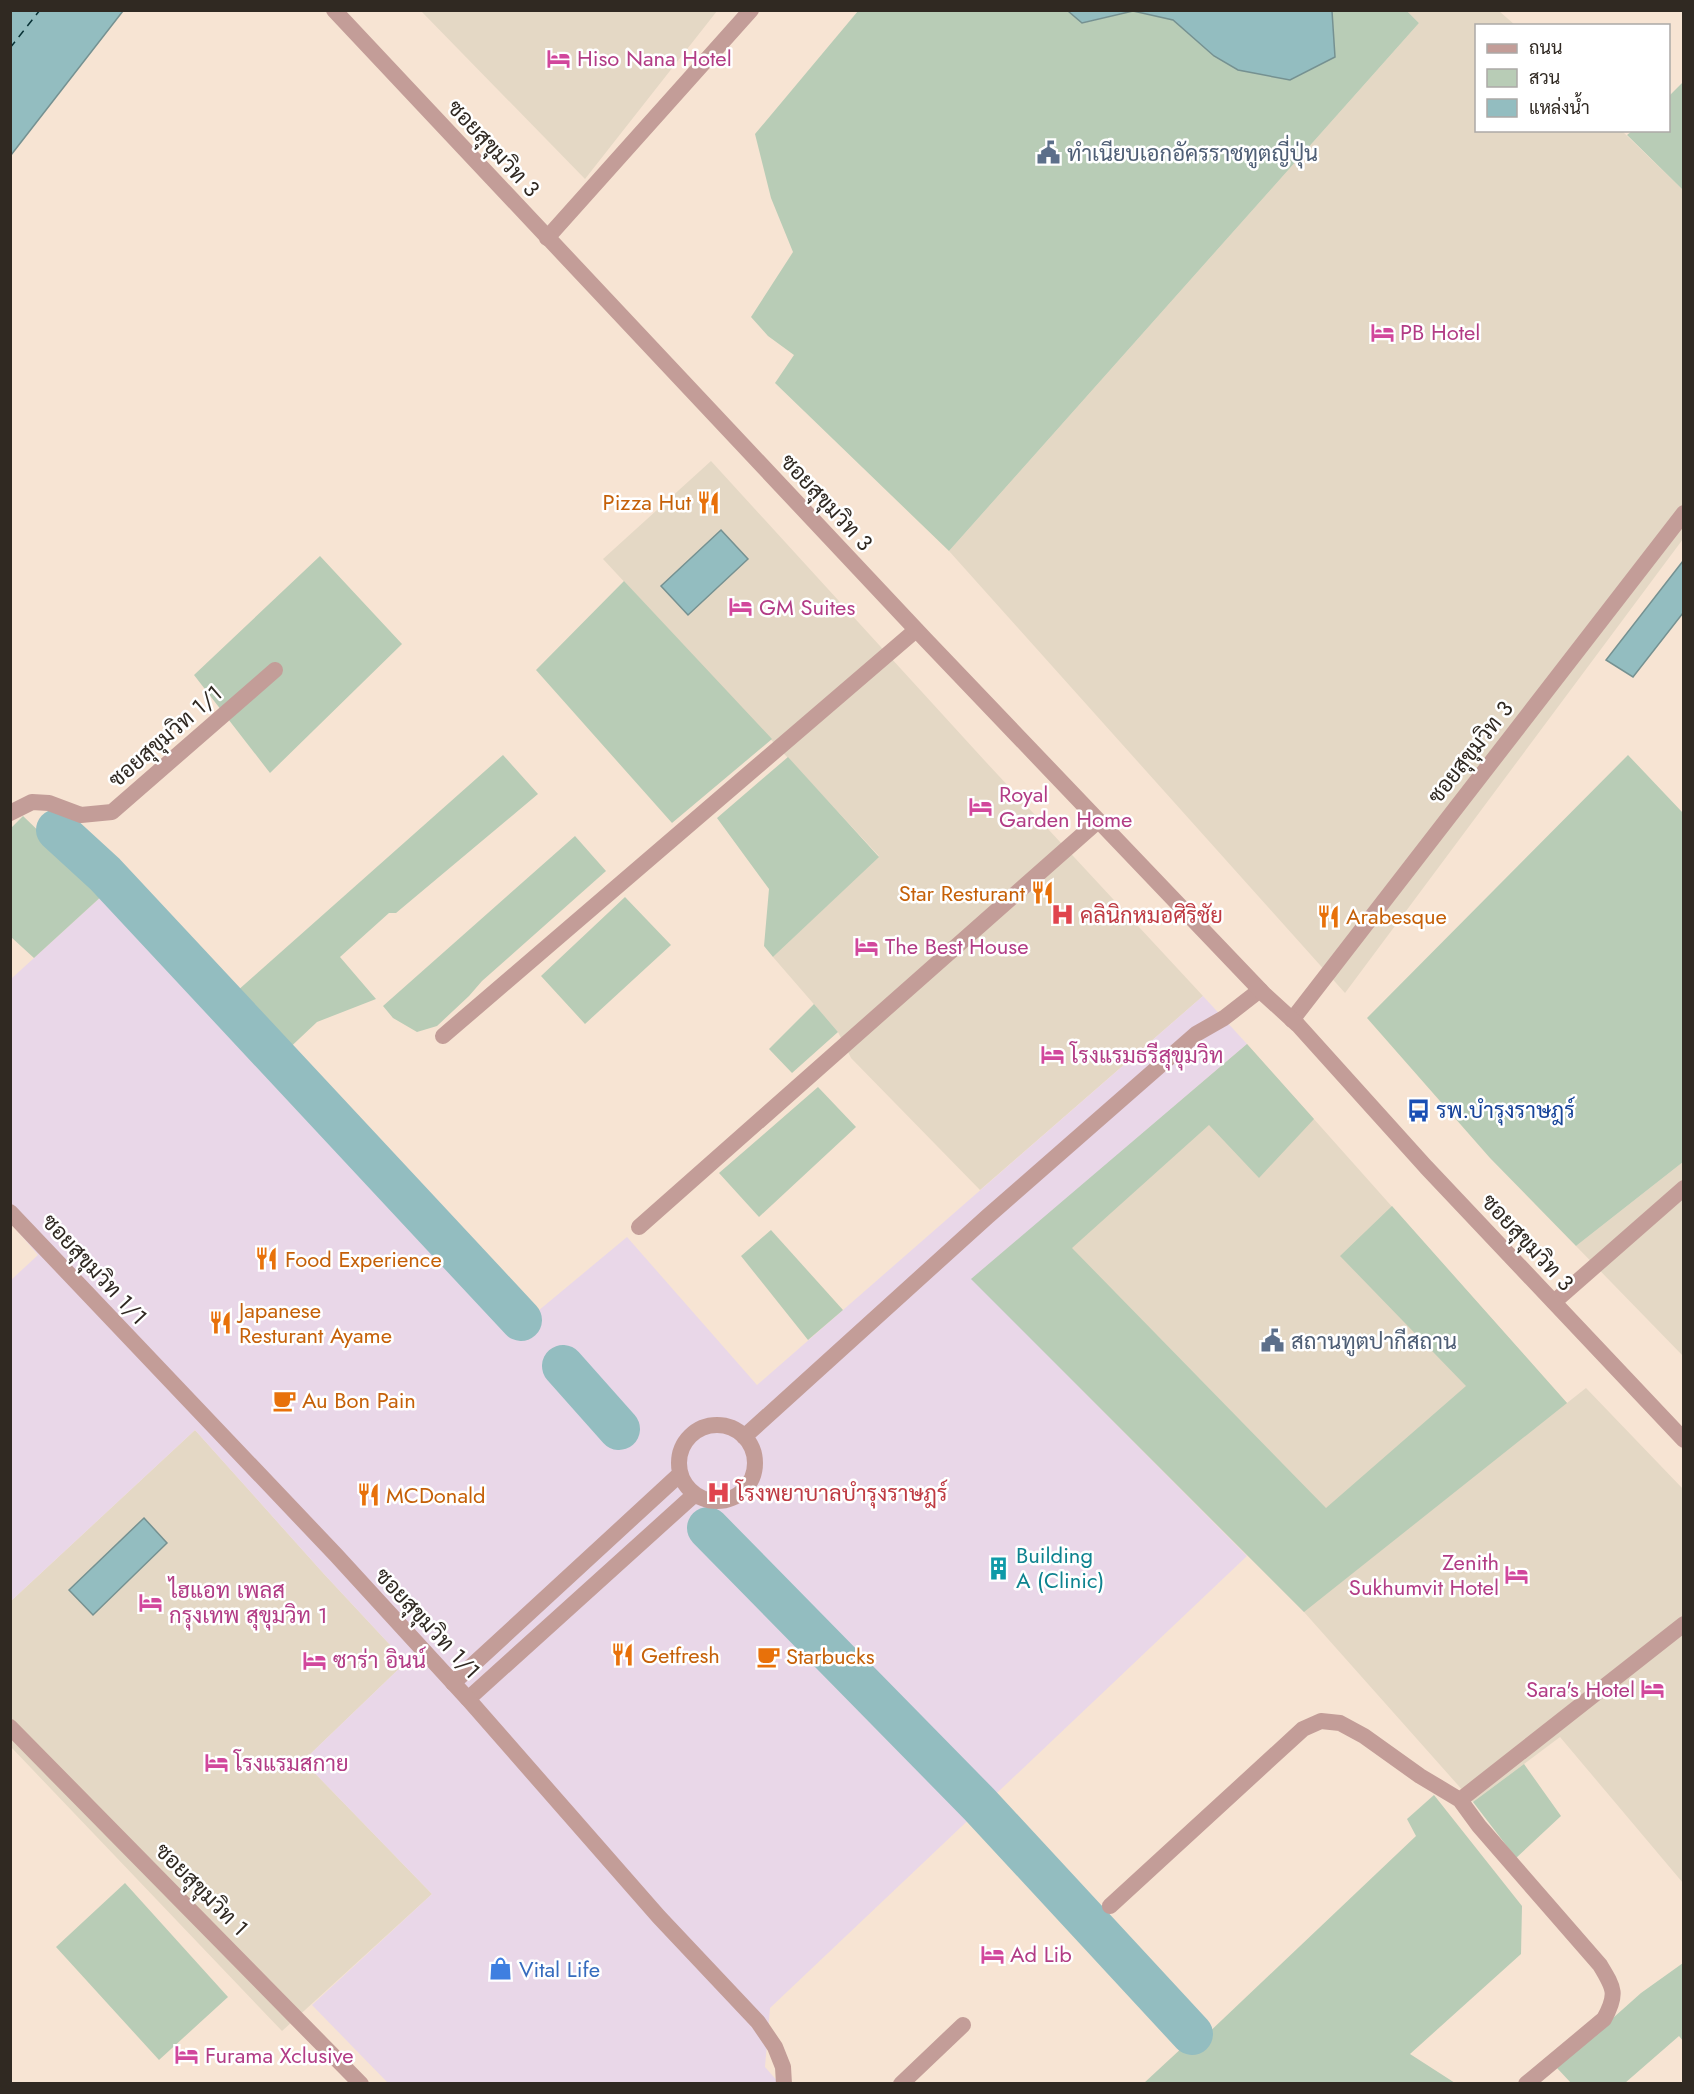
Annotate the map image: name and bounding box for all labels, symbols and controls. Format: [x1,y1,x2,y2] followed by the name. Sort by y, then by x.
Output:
[1475,24,1670,132] legend
[1529,35,1562,61] text: ถนน
[577,42,732,74] place label: Hiso Nana Hotel
[546,45,572,71] hotel icon: Hiso Nana Hotel
[1529,65,1560,91] text: สวน
[440,92,548,204] street label: ซอยสุขุมวิท 3
[1529,92,1590,121] text: แหล่งน้ำ
[1067,134,1318,169] place label: ทำเนียบเอกอัครราชทูตญี่ปุ่น
[1036,140,1062,166] public building icon: ทำเนียบเอกอัครราชทูตญี่ปุ่น
[1400,316,1480,348] place label: PB Hotel
[1369,319,1395,345] hotel icon: PB Hotel
[773,446,881,558] street label: ซอยสุขุมวิท 3
[603,486,692,518] place label: Pizza Hut
[696,489,722,515] restaurant icon: Pizza Hut
[759,591,855,623] place label: GM Suites
[728,594,754,620] hotel icon: GM Suites
[101,677,229,795] street label: ซอยสุขุมวิท 1/1
[1420,694,1520,810] street label: ซอยสุขุมวิท 3
[999,778,1132,835] place label: Royal Garden Home
[968,794,994,820] hotel icon: Royal Garden Home
[899,877,1026,909] place label: Star Resturant
[1030,880,1056,906] restaurant icon: Star Resturant
[1080,899,1223,931] place label: คลินิกหมอศิริชัย
[1346,900,1447,932] place label: Arabesque
[1049,902,1075,928] hospital icon: คลินิกหมอศิริชัย
[1315,903,1341,929] restaurant icon: Arabesque
[885,930,1029,962] place label: The Best House
[854,933,880,959] hotel icon: The Best House
[1069,1039,1224,1071] place label: โรงแรมธรีสุขุมวิท
[1039,1042,1065,1068] hotel icon: โรงแรมธรีสุขุมวิท
[1436,1094,1575,1126] place label: รพ.บำรุงราษฎร์
[1405,1097,1431,1123] bus stop icon: รพ.บำรุงราษฎร์
[1474,1186,1582,1298] street label: ซอยสุขุมวิท 3
[35,1206,155,1332] street label: ซอยสุขุมวิท 1/1
[285,1243,442,1275] place label: Food Experience
[254,1246,280,1272] restaurant icon: Food Experience
[236,1294,392,1351] place label: Japanese Resturant Ayame
[208,1310,234,1336] restaurant icon: Japanese Resturant Ayame
[1291,1325,1457,1357] place label: สถานทูตปากีสถาน
[1260,1328,1286,1354] public building icon: สถานทูตปากีสถาน
[302,1384,416,1416] place label: Au Bon Pain
[271,1387,297,1413] cafe icon: Au Bon Pain
[735,1477,948,1509] place label: โรงพยาบาลบำรุงราษฎร์
[386,1479,486,1511] place label: MCDonald
[705,1480,731,1506] hospital icon: โรงพยาบาลบำรุงราษฎร์
[355,1482,381,1508] restaurant icon: MCDonald
[1016,1539,1104,1596] place label: Building A (Clinic)
[1349,1546,1499,1603] place label: Zenith Sukhumvit Hotel
[985,1555,1011,1581] building icon: Building A (Clinic)
[368,1560,488,1686] street label: ซอยสุขุมวิท 1/1
[1504,1562,1530,1588] hotel icon: Zenith Sukhumvit Hotel
[167,1574,328,1631] place label: ไฮแอท เพลส กรุงเทพ สุขุมวิท 1
[138,1590,164,1616] hotel icon: ไฮแอท เพลส กรุงเทพ สุขุมวิท 1
[641,1639,720,1671] place label: Getfresh
[786,1640,875,1672] place label: Starbucks
[610,1642,636,1668] restaurant icon: Getfresh
[755,1643,781,1669] cafe icon: Starbucks
[333,1644,426,1676] place label: ซาร่า อินน์
[302,1647,328,1673] hotel icon: ซาร่า อินน์
[1526,1673,1635,1705] place label: Sara's Hotel
[1640,1676,1666,1702] hotel icon: Sara's Hotel
[233,1747,349,1779] place label: โรงแรมสกาย
[203,1750,229,1776] hotel icon: โรงแรมสกาย
[148,1835,256,1943] street label: ซอยสุขุมวิท 1
[1010,1938,1072,1970] place label: Ad Lib
[979,1941,1005,1967] hotel icon: Ad Lib
[519,1953,600,1985] place label: Vital Life
[488,1956,514,1982] shop icon: Vital Life
[205,2039,354,2071] place label: Furama Xclusive
[174,2042,200,2068] hotel icon: Furama Xclusive

